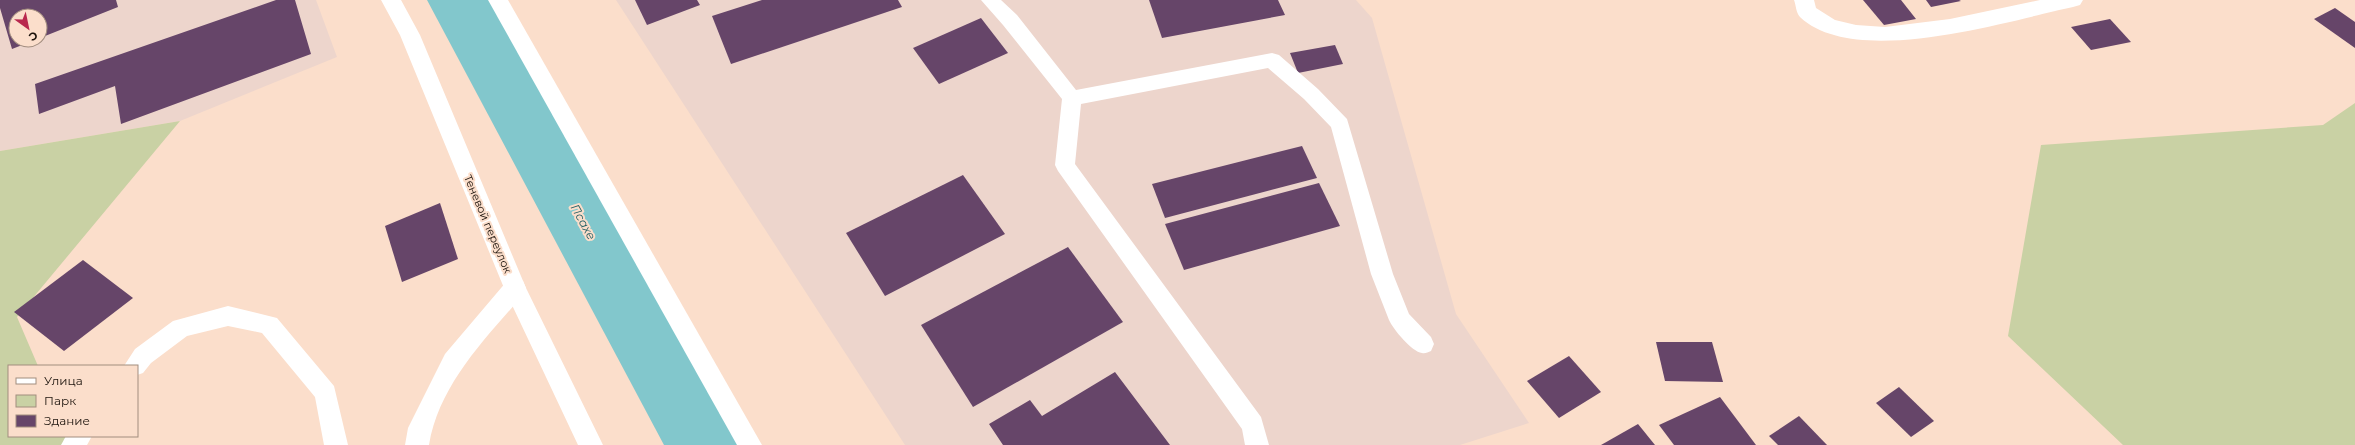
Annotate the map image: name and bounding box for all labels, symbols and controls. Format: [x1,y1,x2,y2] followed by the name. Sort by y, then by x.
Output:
[8,8,48,48] north arrow
[26,28,41,44] text: С
[461,173,515,276] street label: Теневой переулок
[568,201,599,242] water label: Псахе
[8,365,138,437] legend
[44,373,83,388] text: Улица
[44,393,76,408] text: Парк
[44,413,90,428] text: Здание

